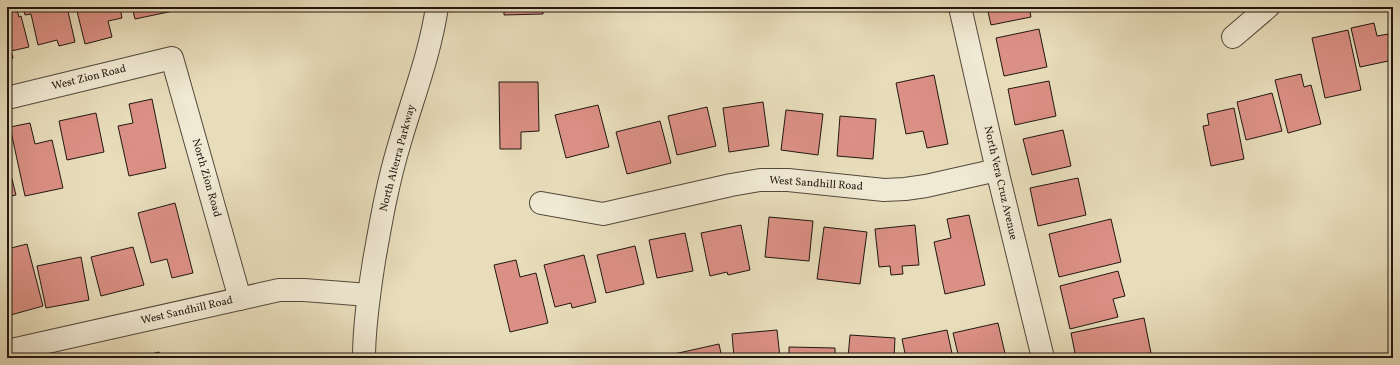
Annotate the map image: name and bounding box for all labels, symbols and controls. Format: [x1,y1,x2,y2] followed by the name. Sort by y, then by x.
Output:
[50,62,128,94] street label: West Zion Road
[376,103,420,213] street label: North Alterra Parkway
[980,125,1020,241] street label: North Vera Cruz Avenue
[188,137,224,219] street label: North Zion Road
[769,173,863,195] street label: West Sandhill Road
[140,293,234,329] street label: West Sandhill Road

